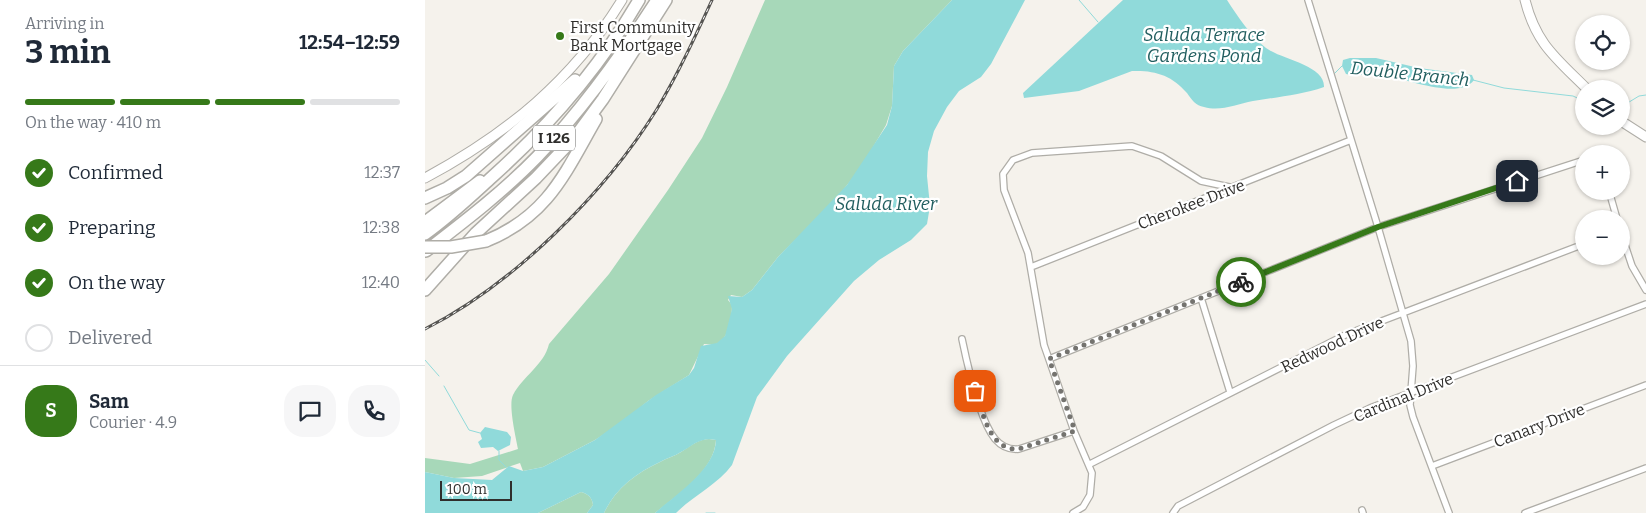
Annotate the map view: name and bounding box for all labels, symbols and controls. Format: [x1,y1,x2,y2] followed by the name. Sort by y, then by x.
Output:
[25,14,104,33] text: Arriving in
[1575,15,1630,265] map controls
[1575,15,1630,70] button: locate
[570,18,696,55] place label: First Community Bank Mortgage
[1143,24,1265,67] water label: Saluda Terrace Gardens Pond
[554,30,566,42] marker: First Community Bank Mortgage
[299,31,400,54] text: 12:54–12:59
[25,33,111,71] text: 3 min
[1349,57,1471,91] water label: Double Branch
[1575,80,1630,135] button: layers
[25,113,161,132] text: On the way · 410 m
[533,126,575,150] road number: I 126
[1575,145,1630,200] button: +
[25,159,53,187] icon: check
[1496,160,1538,202] pin
[68,161,163,184] text: Confirmed
[364,163,400,182] text: 12:37
[1503,167,1531,195] icon: home
[1135,175,1247,234] street label: Cherokee Drive
[835,193,938,215] water label: Saluda River
[1575,210,1630,265] button: −
[25,214,53,242] icon: check
[68,216,156,239] text: Preparing
[363,218,400,237] text: 12:38
[1216,257,1266,307] courier
[1227,268,1255,296] icon: bike
[25,269,53,297] icon: check
[68,271,165,294] text: On the way
[362,273,400,292] text: 12:40
[1278,312,1387,377] street label: Redwood Drive
[68,326,152,349] text: Delivered
[1351,369,1456,426] street label: Cardinal Drive
[954,370,996,412] pin
[961,377,989,405] icon: bag
[284,385,336,437] button: chat
[348,385,400,437] button: phone
[89,390,129,413] text: Sam
[45,399,57,422] text: S
[1491,399,1587,452] street label: Canary Drive
[89,413,177,432] text: Courier · 4.9
[440,478,513,501] scale bar
[447,481,487,498] text: 100 m

